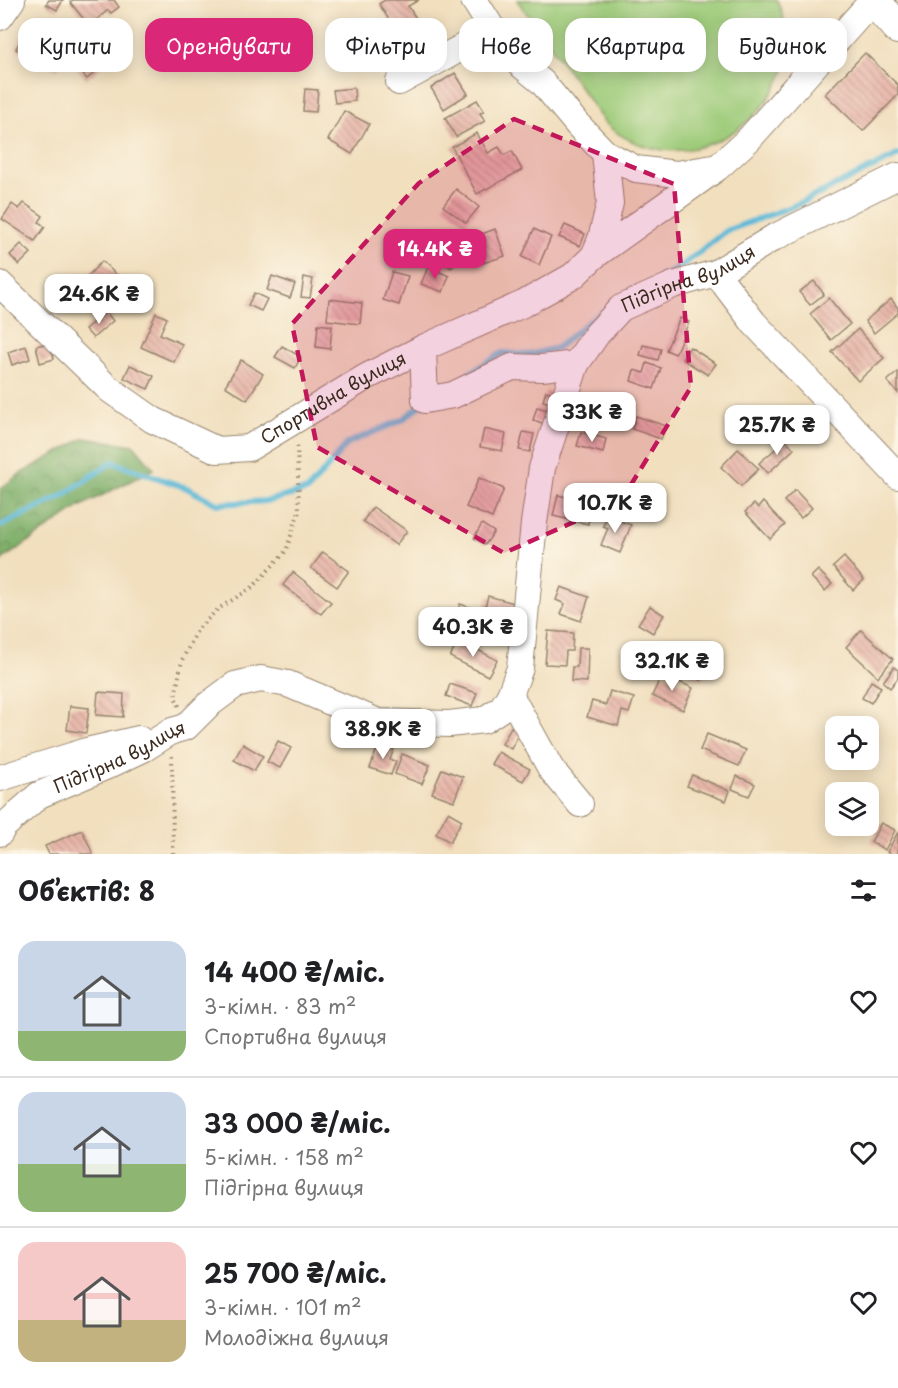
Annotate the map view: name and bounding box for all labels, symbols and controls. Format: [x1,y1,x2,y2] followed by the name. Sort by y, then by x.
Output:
[18,18,133,72] chip: Купити
[145,18,313,72] chip: Орендувати
[325,18,447,72] chip: Фільтри
[459,18,553,72] chip: Нове
[565,18,706,72] chip: Квартира
[718,18,847,72] chip: Будинок
[380,229,490,280] pin: 14.4K ₴
[397,233,473,263] text: 14.4K ₴
[616,237,760,318] street label: Підгірна вулиця
[44,274,154,325] pin: 24.6K ₴
[58,278,140,308] text: 24.6K ₴
[255,344,410,450] street label: Спортивна вулиця
[550,392,634,443] pin: 33K ₴
[562,396,622,426] text: 33K ₴
[722,405,832,456] pin: 25.7K ₴
[739,409,815,439] text: 25.7K ₴
[560,483,670,534] pin: 10.7K ₴
[578,487,652,517] text: 10.7K ₴
[418,607,528,658] pin: 40.3K ₴
[432,611,514,641] text: 40.3K ₴
[617,641,727,692] pin: 32.1K ₴
[635,645,709,675] text: 32.1K ₴
[328,709,438,760] pin: 38.9K ₴
[49,713,188,799] street label: Підгірна вулиця
[345,713,421,743] text: 38.9K ₴
[825,716,879,836] map controls
[825,716,879,770] button: locate
[825,782,879,836] button: layers
[18,871,155,910] text: Об’єктів: 8
[847,874,880,907] icon: filters
[204,952,385,991] text: 14 400 ₴/міс.
[66,965,138,1037] icon: home
[847,985,880,1018] icon: heart
[204,991,356,1021] text: 3-кімн. · 83 m²
[204,1021,387,1051] text: Спортивна вулиця
[204,1103,391,1142] text: 33 000 ₴/міс.
[66,1116,138,1188] icon: home
[847,1136,880,1169] icon: heart
[204,1142,364,1172] text: 5-кімн. · 158 m²
[204,1172,364,1202] text: Підгірна вулиця
[204,1253,387,1292] text: 25 700 ₴/міс.
[66,1266,138,1338] icon: home
[847,1286,880,1319] icon: heart
[204,1292,362,1322] text: 3-кімн. · 101 m²
[204,1322,389,1352] text: Молодіжна вулиця

